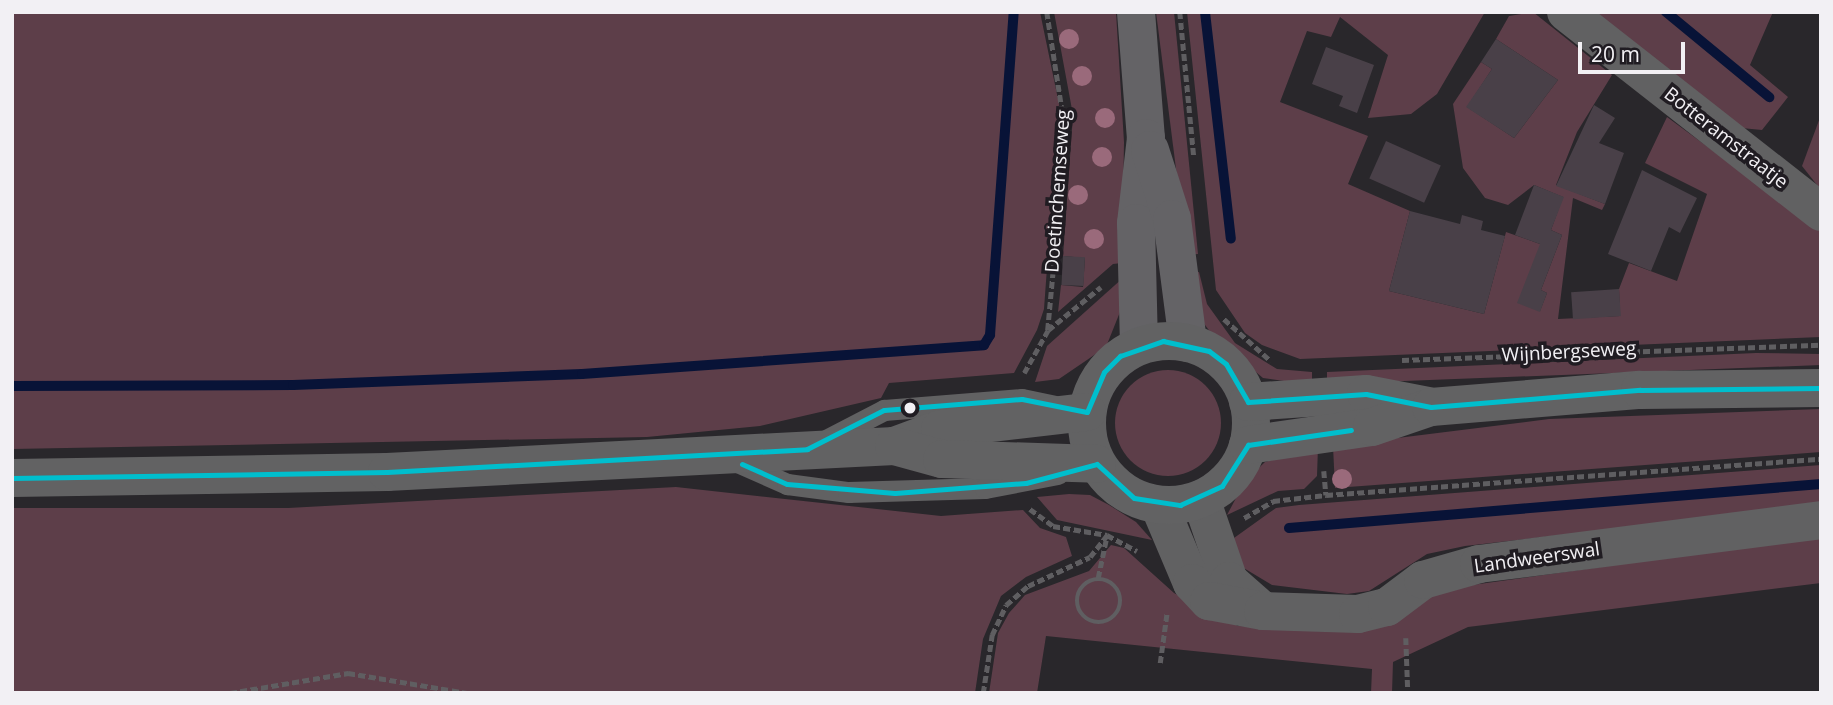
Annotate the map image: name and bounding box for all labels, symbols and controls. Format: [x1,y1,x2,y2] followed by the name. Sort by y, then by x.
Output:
[1581,28,1688,72] scale bar
[1591,40,1640,68] text: 20 m
[1660,83,1792,193] street label: Botteramstraatje
[1041,109,1075,273] street label: Doetinchemseweg
[1501,337,1637,367] street label: Wijnbergseweg
[903,401,917,415] unlabelled marker
[1473,538,1601,578] street label: Landweerswal

